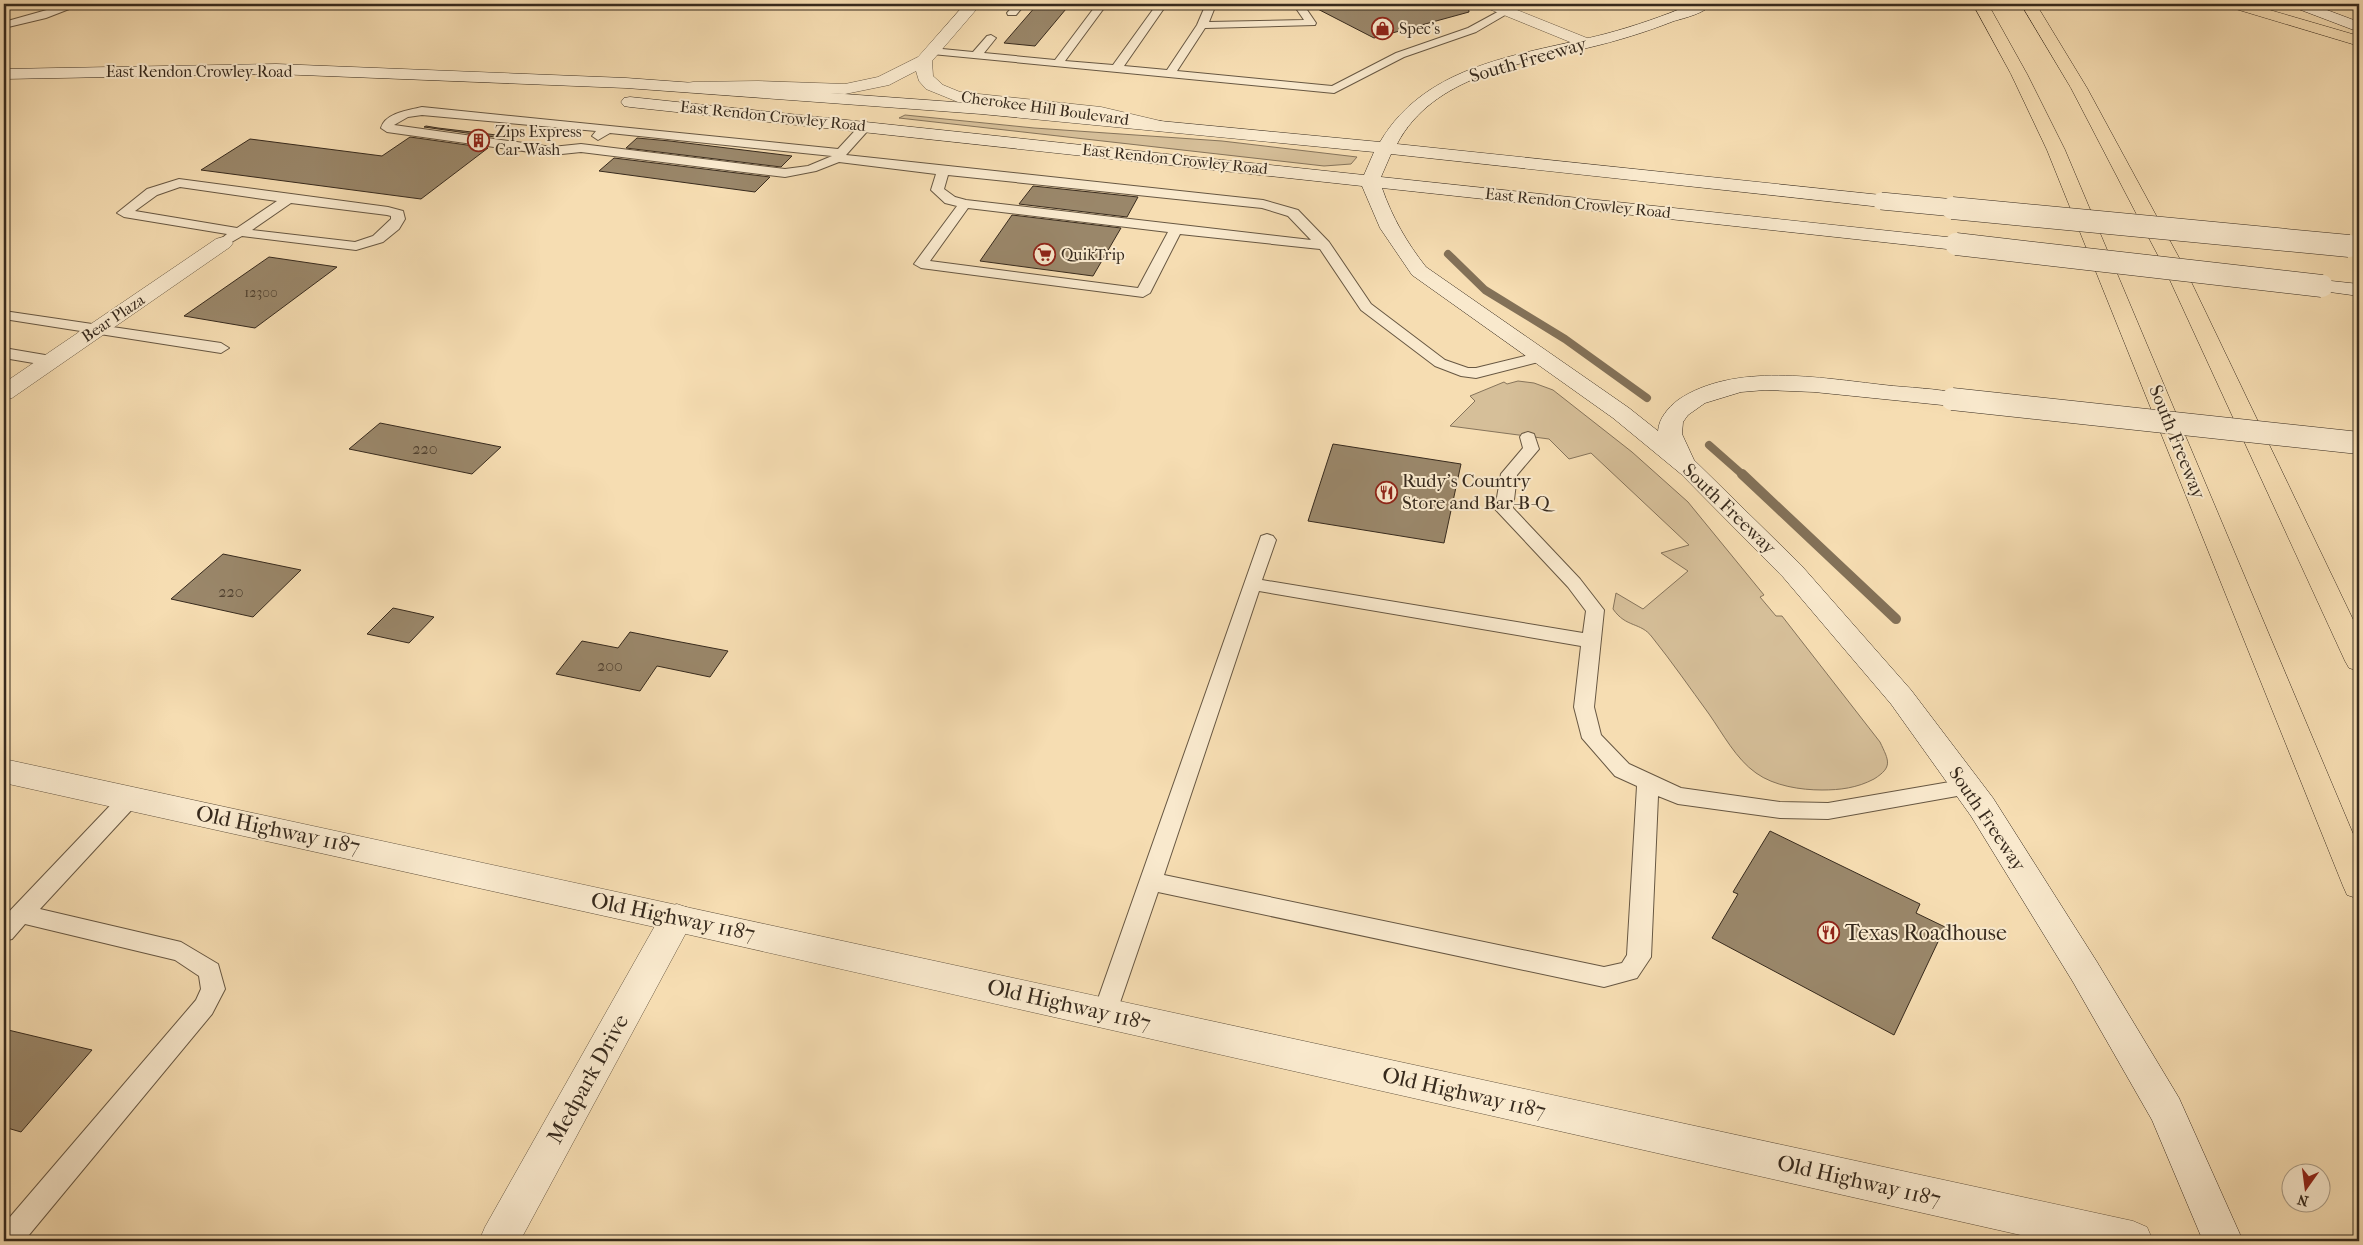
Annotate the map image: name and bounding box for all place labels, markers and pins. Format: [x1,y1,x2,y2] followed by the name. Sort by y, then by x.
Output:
[1371,16,1395,40] shop icon: Spec's
[1399,19,1440,38] place label: Spec's
[495,122,582,159] place label: Zips Express Car Wash
[467,128,491,152] building icon: Zips Express Car Wash
[1033,242,1057,266] supermarket icon: QuikTrip
[1061,245,1125,264] place label: QuikTrip
[1402,470,1556,514] place label: Rudy's Country Store and Bar-B-Q
[1374,480,1398,504] restaurant icon: Rudy's Country Store and Bar-B-Q
[1845,920,2007,946] place label: Texas Roadhouse
[1817,921,1841,945] restaurant icon: Texas Roadhouse

